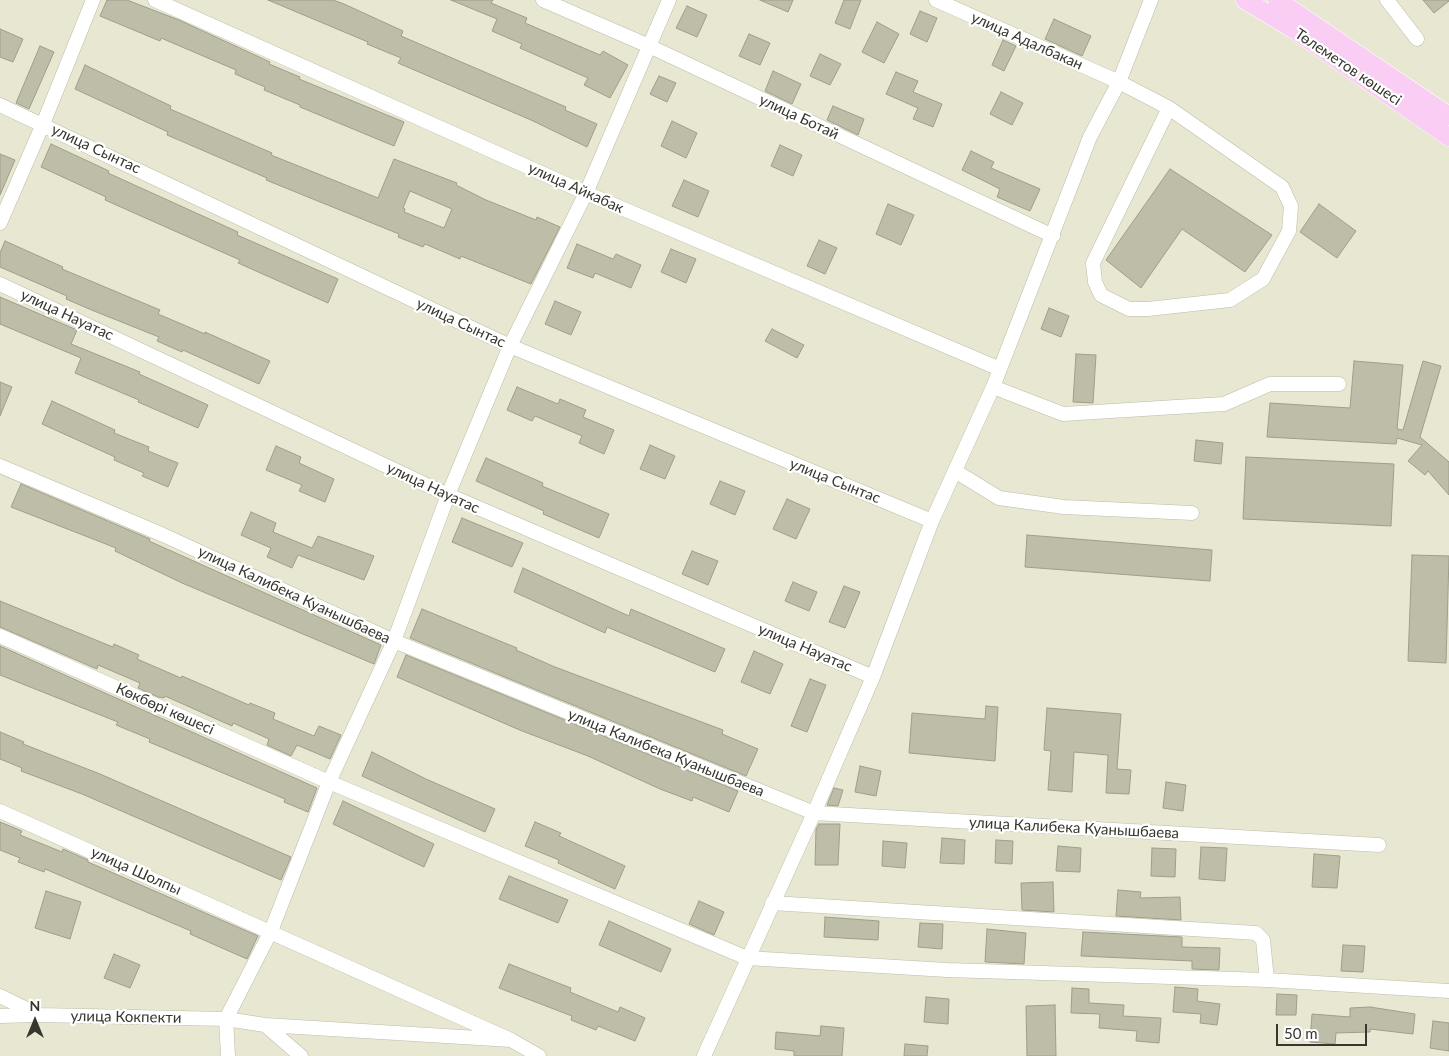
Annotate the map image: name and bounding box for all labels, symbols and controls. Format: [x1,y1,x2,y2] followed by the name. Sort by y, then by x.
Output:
[968,8,1086,74] street label: улица Адалбакан
[1291,25,1405,109] street label: Төлеметов көшесі
[756,91,842,143] street label: улица Ботай
[49,121,143,177] street label: улица Сынтас
[525,159,627,217] street label: улица Айкабак
[18,286,116,344] street label: улица Науатас
[414,295,508,351] street label: улица Сынтас
[787,455,883,507] street label: улица Сынтас
[384,459,482,517] street label: улица Науатас
[195,542,393,648] street label: улица Калибека Куанышбаева
[755,620,855,676] street label: улица Науатас
[113,679,217,739] street label: Көкбөрі көшесі
[565,705,767,801] street label: улица Калибека Куанышбаева
[968,814,1180,842] street label: улица Калибека Куанышбаева
[88,843,184,899] street label: улица Шолпы
[10,996,60,1046] north arrow
[30,997,40,1014] text: N
[70,1007,182,1027] street label: улица Кокпекти
[1279,1014,1370,1046] scale bar
[1284,1024,1318,1042] text: 50 m

